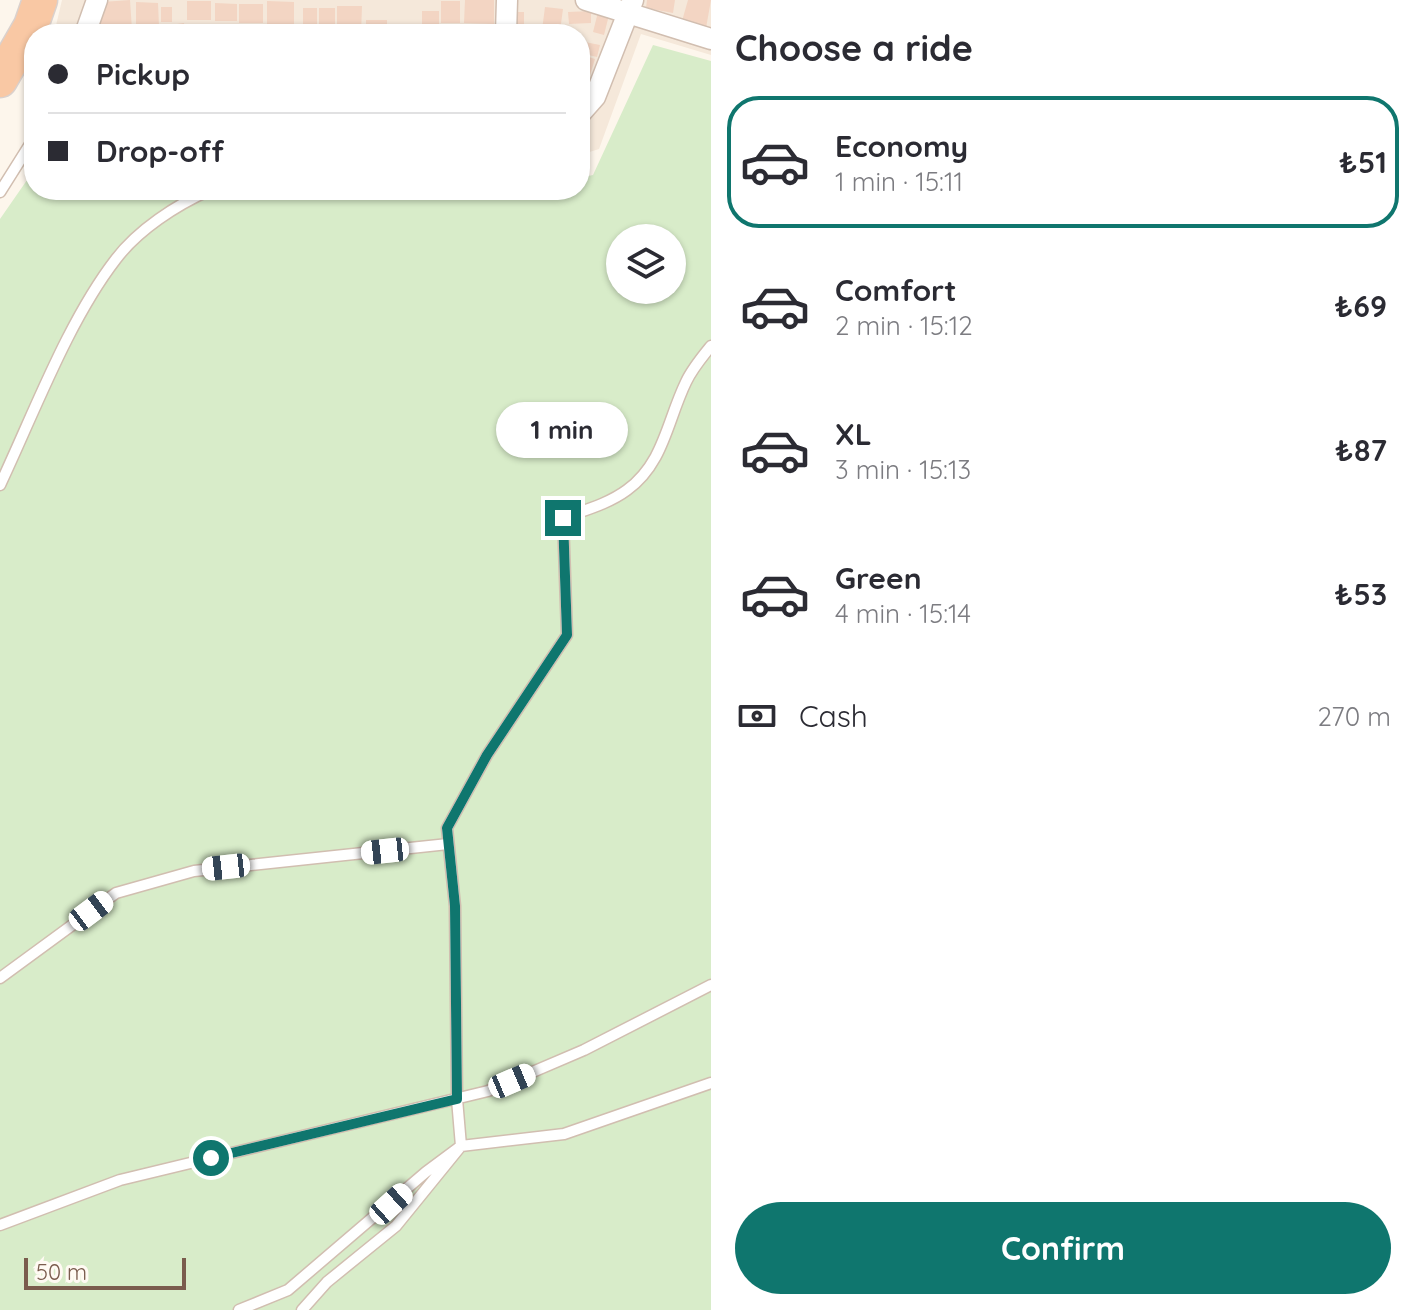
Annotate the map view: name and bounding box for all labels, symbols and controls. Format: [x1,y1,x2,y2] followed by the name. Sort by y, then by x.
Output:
[735,25,973,70] text: Choose a ride
[96,55,190,93] text: Pickup
[739,126,811,198] icon: car
[835,127,968,165] text: Economy
[96,132,224,170] text: Drop-off
[1339,143,1387,181] text: ₺51
[835,165,963,198] text: 1 min · 15:11
[606,224,686,304] map controls
[606,224,686,304] button: layers
[739,270,811,342] icon: car
[835,271,956,309] text: Comfort
[1334,287,1387,325] text: ₺69
[835,309,973,342] text: 2 min · 15:12
[497,402,629,458] callout: 1 min
[531,413,594,446] text: 1 min
[739,414,811,486] icon: car
[835,415,872,453] text: XL
[1335,431,1387,469] text: ₺87
[835,453,971,486] text: 3 min · 15:13
[545,500,581,536] route end
[739,558,811,630] icon: car
[835,559,922,597] text: Green
[1335,575,1387,613] text: ₺53
[835,597,971,630] text: 4 min · 15:14
[735,694,779,738] icon: cash
[799,697,868,735] text: Cash
[1317,700,1391,733] text: 270 m
[360,837,410,865] car
[201,853,251,881] car
[65,887,117,935] car
[485,1061,539,1101] car
[193,1140,229,1176] route start
[365,1179,417,1229] car
[735,1202,1391,1294] button: Confirm
[24,1254,186,1290] scale bar
[36,1258,87,1286] text: 50 m

